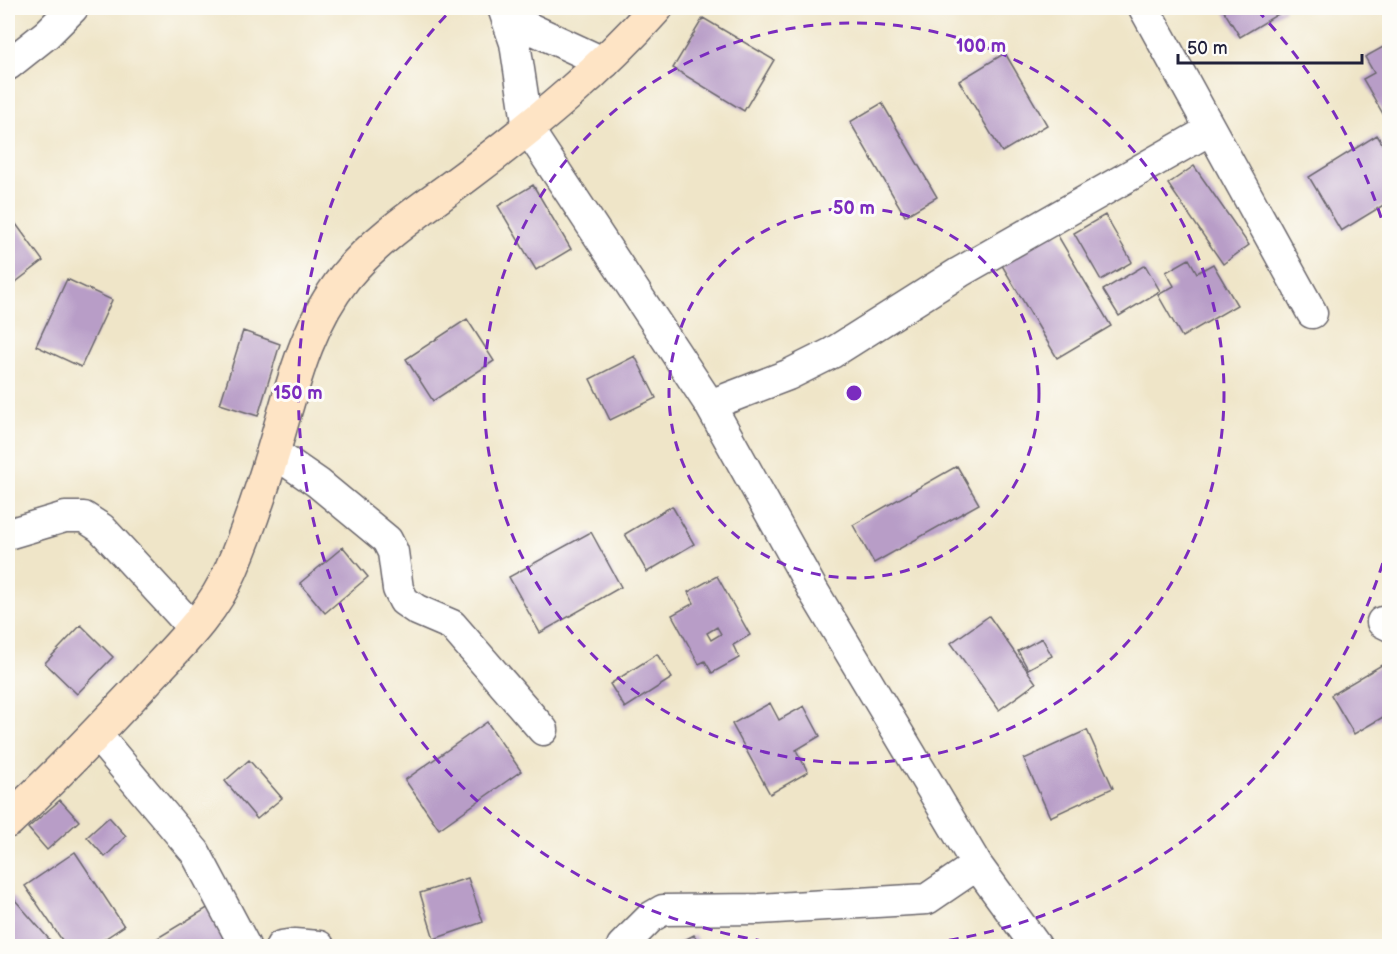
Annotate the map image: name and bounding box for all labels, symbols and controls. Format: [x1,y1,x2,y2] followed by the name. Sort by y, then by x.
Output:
[1178,27,1362,65] scale bar
[956,36,1006,57] text: 100 m
[1187,38,1228,59] text: 50 m
[833,198,875,219] text: 50 m
[273,383,323,404] text: 150 m
[844,383,864,403] centre of rings

